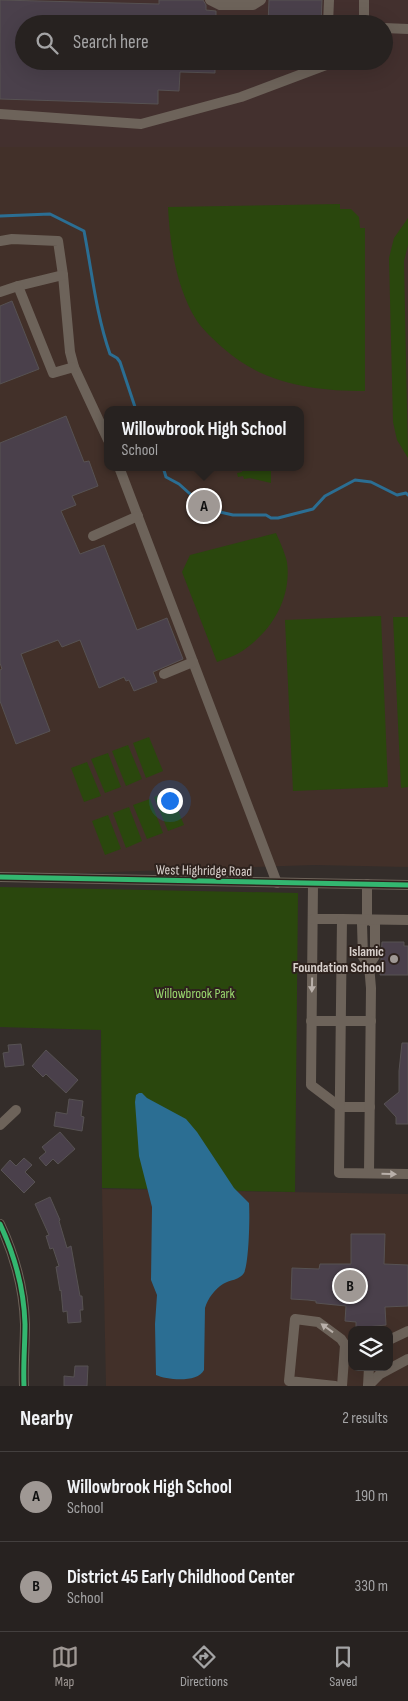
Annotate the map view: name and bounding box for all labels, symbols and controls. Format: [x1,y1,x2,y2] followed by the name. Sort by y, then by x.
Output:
[15,15,393,70] search box
[33,29,61,57] icon: search
[73,31,149,54] text: Search here
[104,406,304,471] popup
[122,418,286,441] text: Willowbrook High School
[122,441,158,460] text: School
[188,487,220,525] pin: A
[157,788,183,814] your location
[156,861,253,880] street label: West Highridge Road
[293,943,384,976] place label: Islamic Foundation School
[388,953,400,965] marker: Islamic Foundation School
[308,977,316,993] one-way arrow
[155,985,236,1002] park label: Willowbrook Park
[381,1170,397,1178] one-way arrow
[334,1267,366,1305] pin: B
[320,1323,334,1333] one-way arrow
[348,1326,393,1371] map controls
[348,1326,393,1371] button: layers
[20,1406,73,1431] text: Nearby
[342,1409,388,1428] text: 2 results
[67,1476,232,1499] text: Willowbrook High School
[32,1487,40,1506] text: A
[355,1487,388,1506] text: 190 m
[67,1499,103,1518] text: School
[67,1566,295,1589] text: District 45 Early Childhood Center
[32,1577,40,1596] text: B
[355,1577,388,1596] text: 330 m
[67,1589,103,1608] text: School
[51,1643,79,1690] tab: Map
[180,1643,228,1690] tab: Directions
[329,1643,357,1690] tab: Saved

